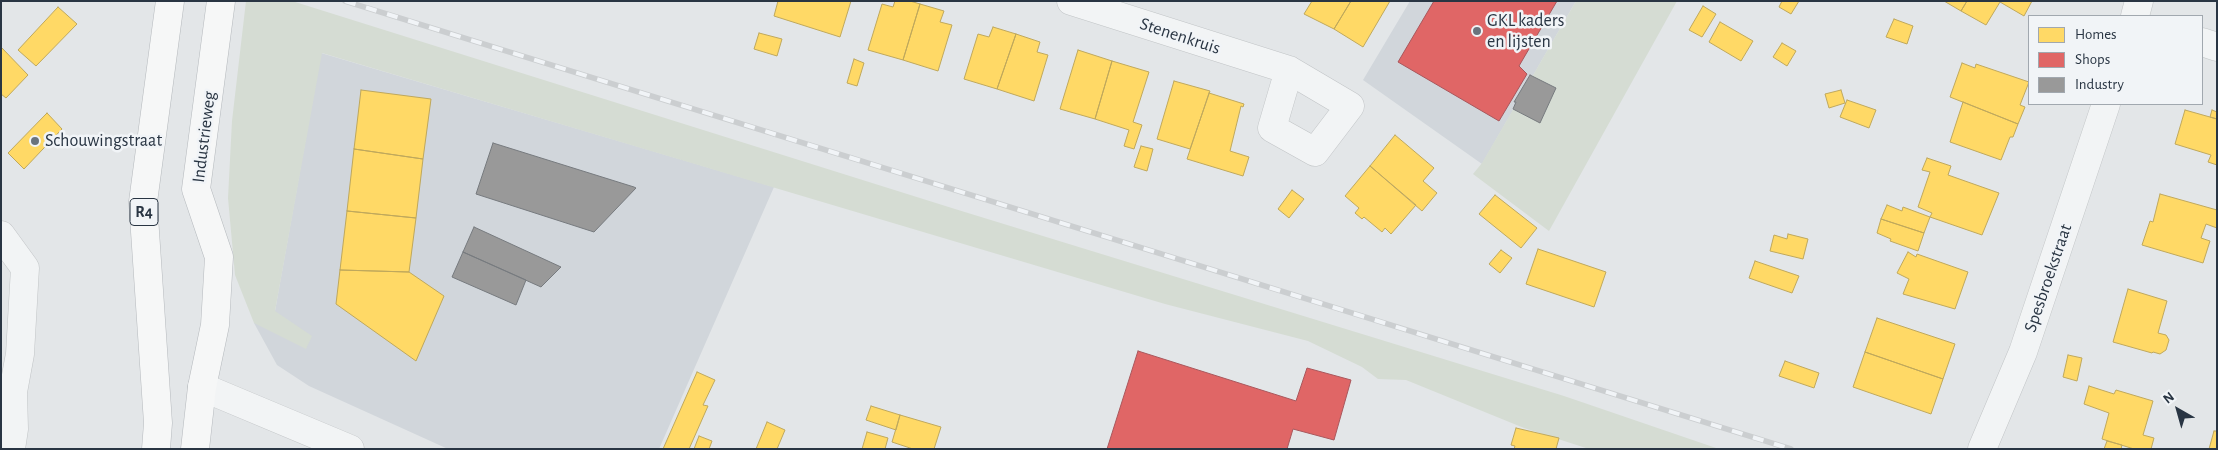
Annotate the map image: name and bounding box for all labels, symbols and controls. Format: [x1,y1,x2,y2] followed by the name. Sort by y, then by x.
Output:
[1487,10,1564,52] place label: GKL kaders en lijsten
[1137,13,1223,59] street label: Stenenkruis
[2028,15,2203,105] legend
[1471,25,1483,37] marker: GKL kaders en lijsten
[2075,27,2117,42] text: Homes
[2075,52,2110,67] text: Shops
[2075,77,2124,92] text: Industry
[188,90,220,184] street label: Industrieweg
[45,130,162,152] place label: Schouwingstraat
[29,135,41,147] marker: Schouwingstraat
[130,198,158,226] road number: R4
[2019,221,2077,335] street label: Spesbroekstraat
[2153,385,2203,435] north arrow
[2161,390,2177,407] text: N

